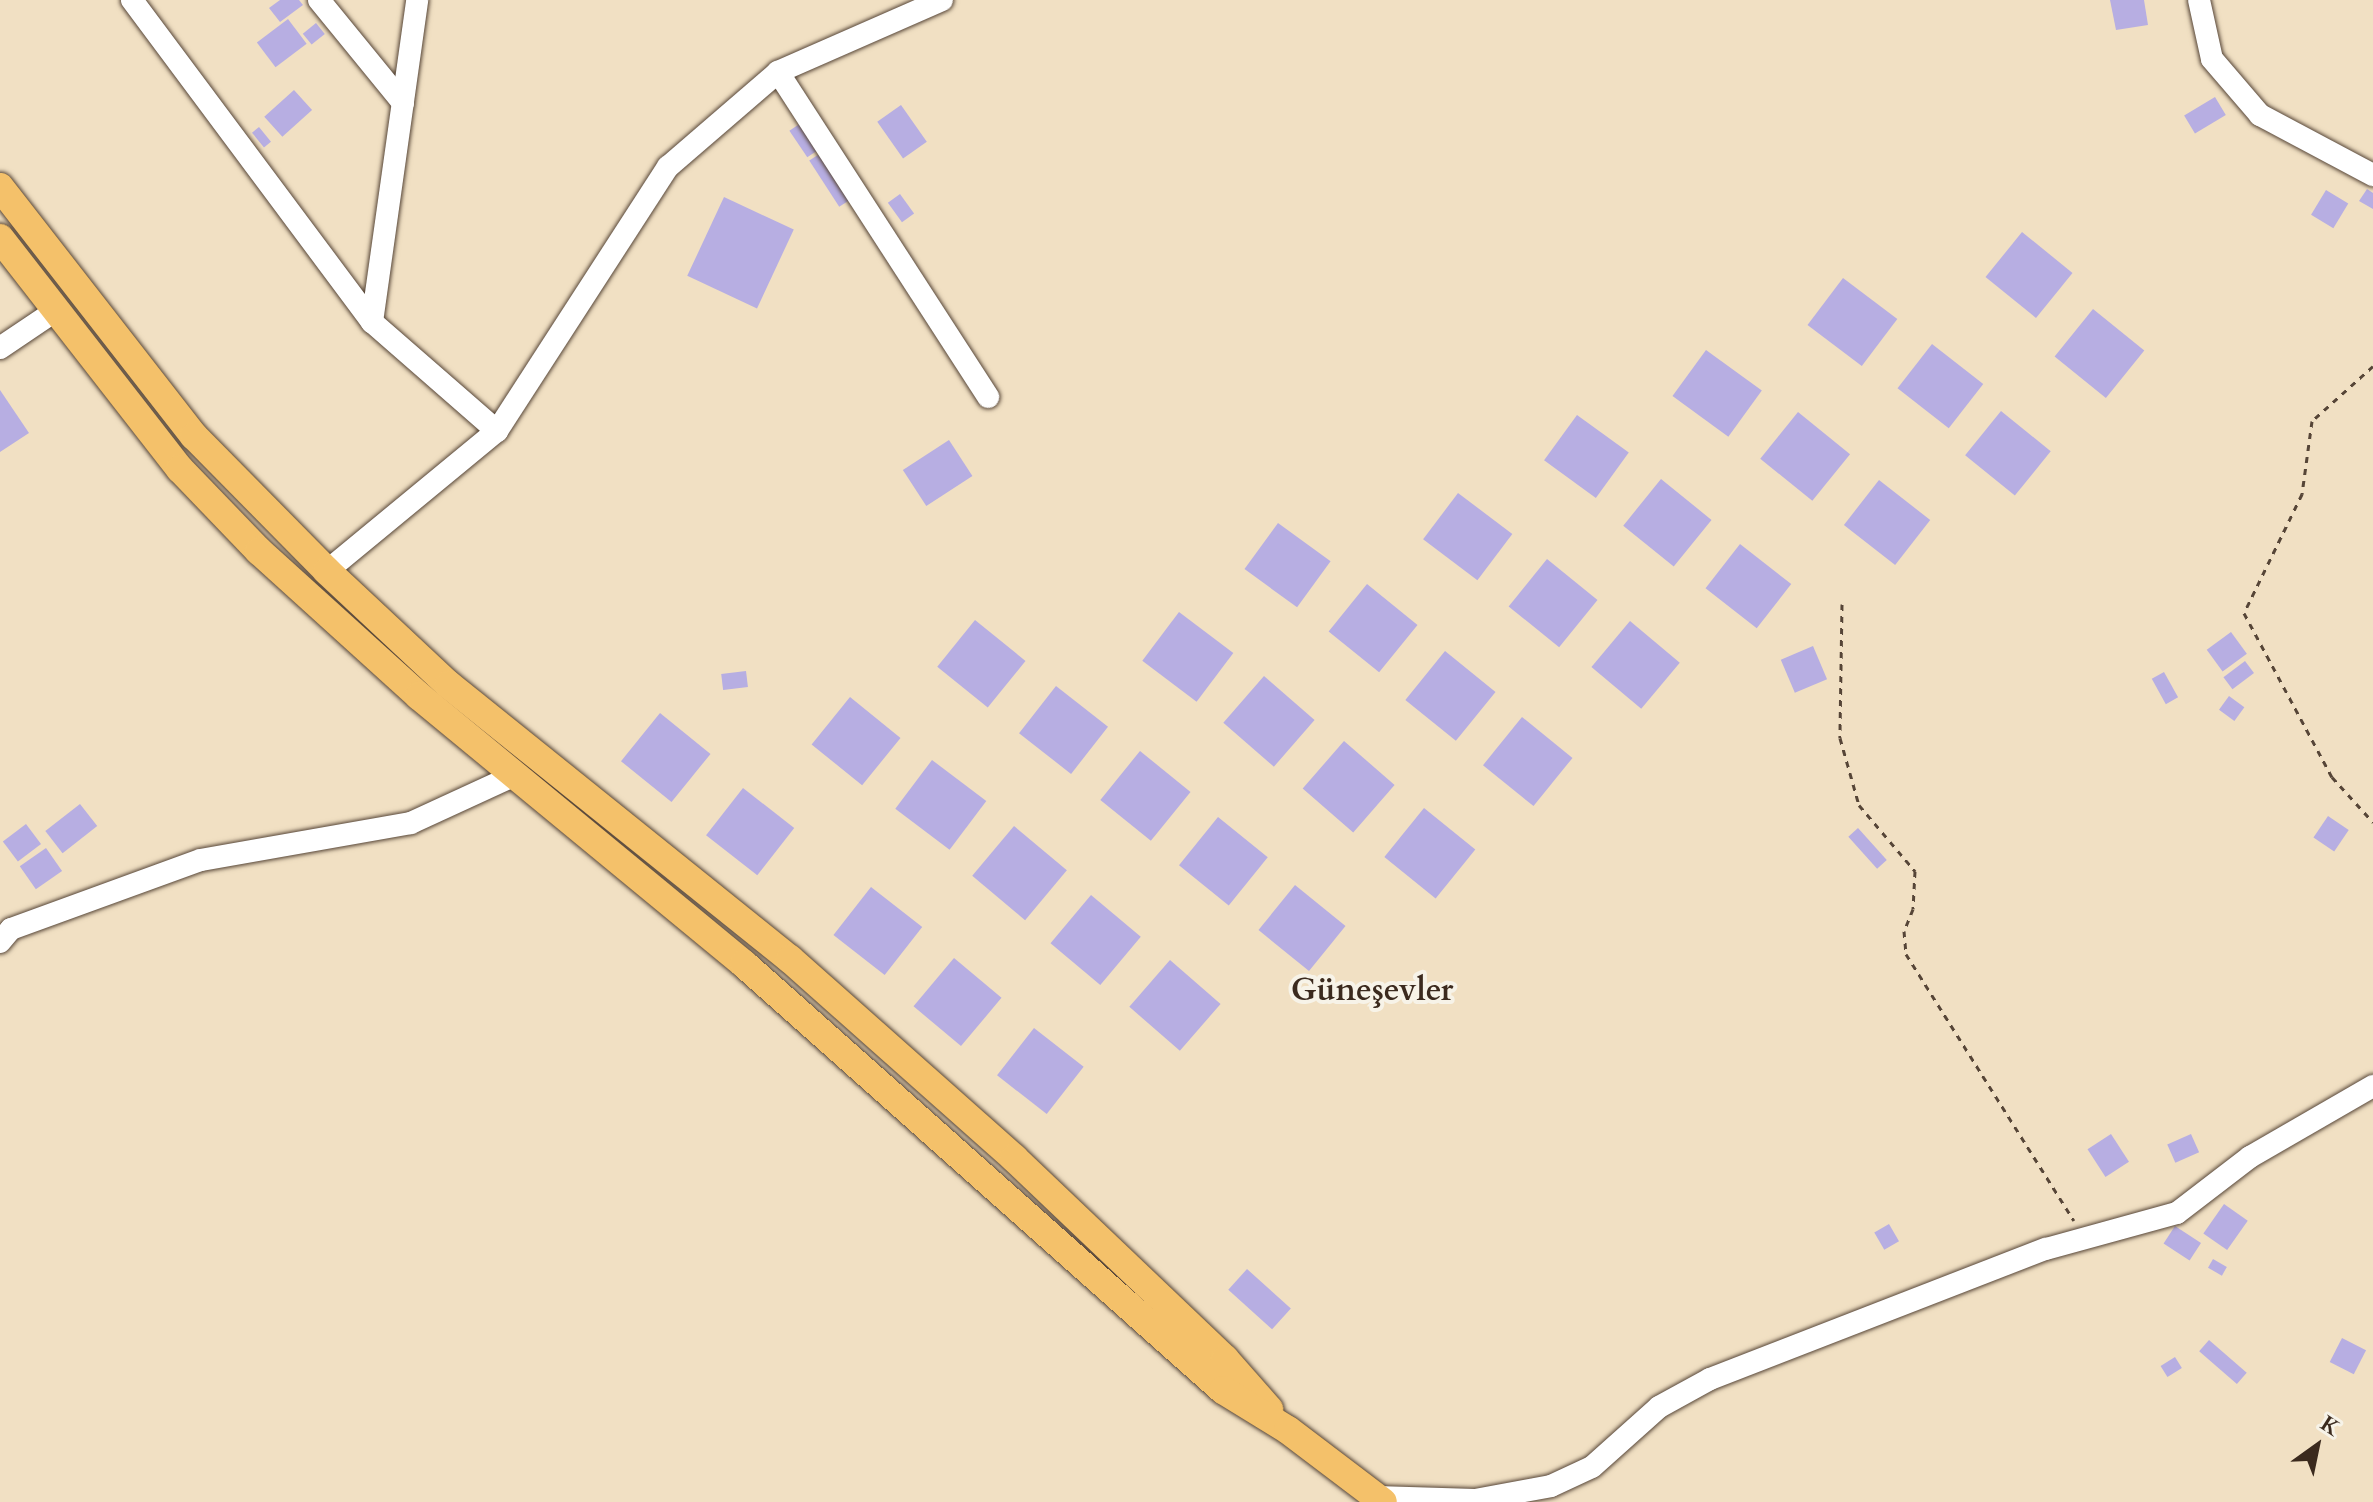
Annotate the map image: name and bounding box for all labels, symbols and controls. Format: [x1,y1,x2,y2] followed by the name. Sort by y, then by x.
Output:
[1291,971,1453,1009] district label: Güneşevler
[2277,1406,2357,1486] north arrow
[2314,1408,2346,1443] text: K

